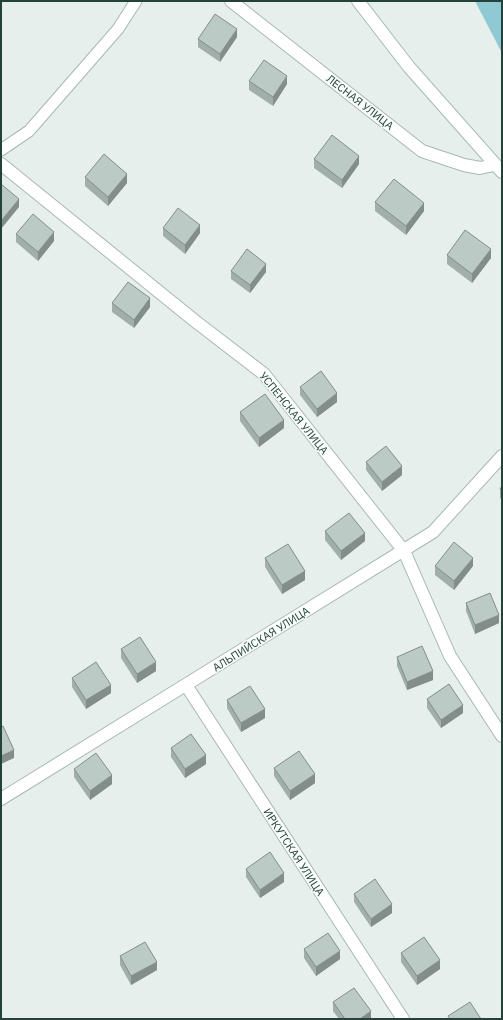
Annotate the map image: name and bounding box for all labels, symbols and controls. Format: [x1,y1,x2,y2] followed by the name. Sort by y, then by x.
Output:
[324,71,396,133] street label: ЛЕСНАЯ УЛИЦА
[256,369,332,457] street label: УСПЕНСКАЯ УЛИЦА
[210,603,312,675] street label: АЛЬПИЙСКАЯ УЛИЦА
[260,806,328,898] street label: ИРКУТСКАЯ УЛИЦА

